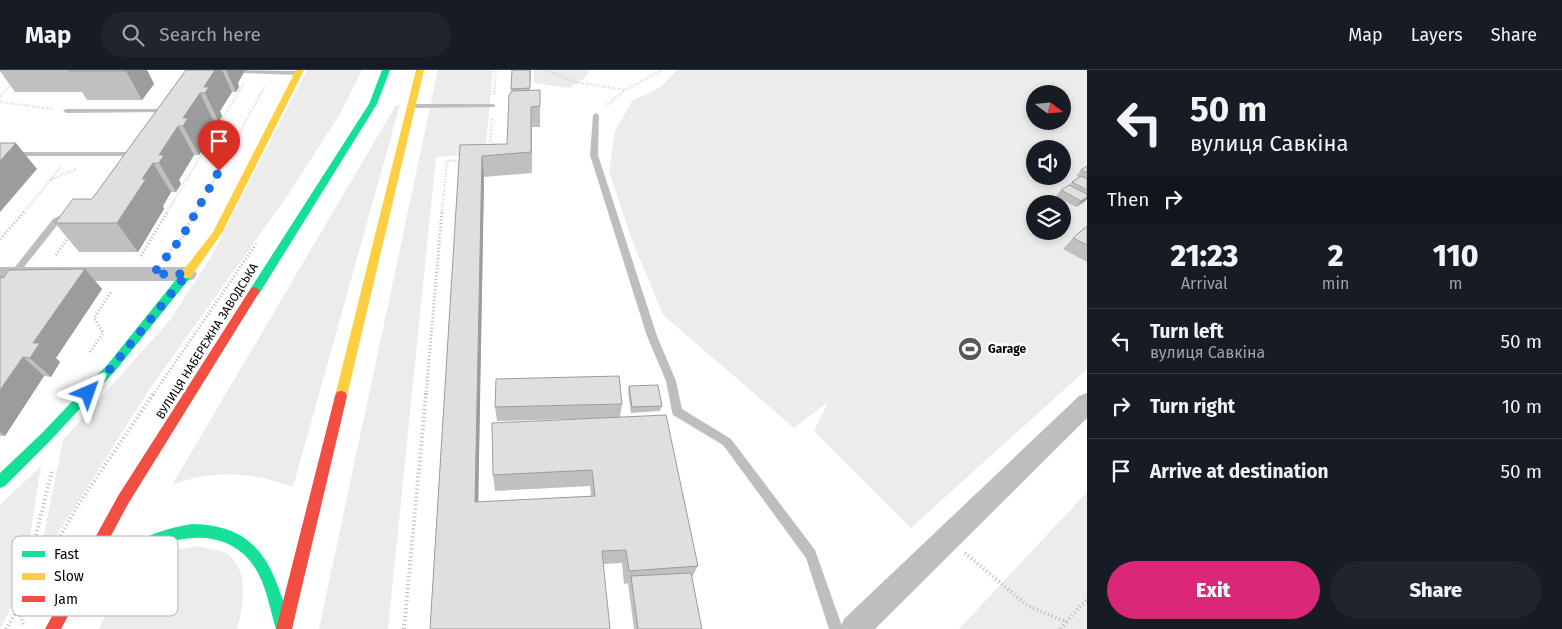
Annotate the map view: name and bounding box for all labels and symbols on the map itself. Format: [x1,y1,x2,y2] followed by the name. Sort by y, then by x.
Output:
[1026,85,1071,130] north arrow
[198,120,240,171] pin
[153,260,261,421] street label: ВУЛИЦЯ НАБЕРЕЖНА ЗАВОДСЬКА
[957,336,983,362] sports icon: Garage
[988,342,1027,356] place label: Garage
[61,366,113,418] position arrow
[12,536,178,616] legend
[54,546,80,563] text: Fast
[54,568,84,585] text: Slow
[54,591,78,608] text: Jam

